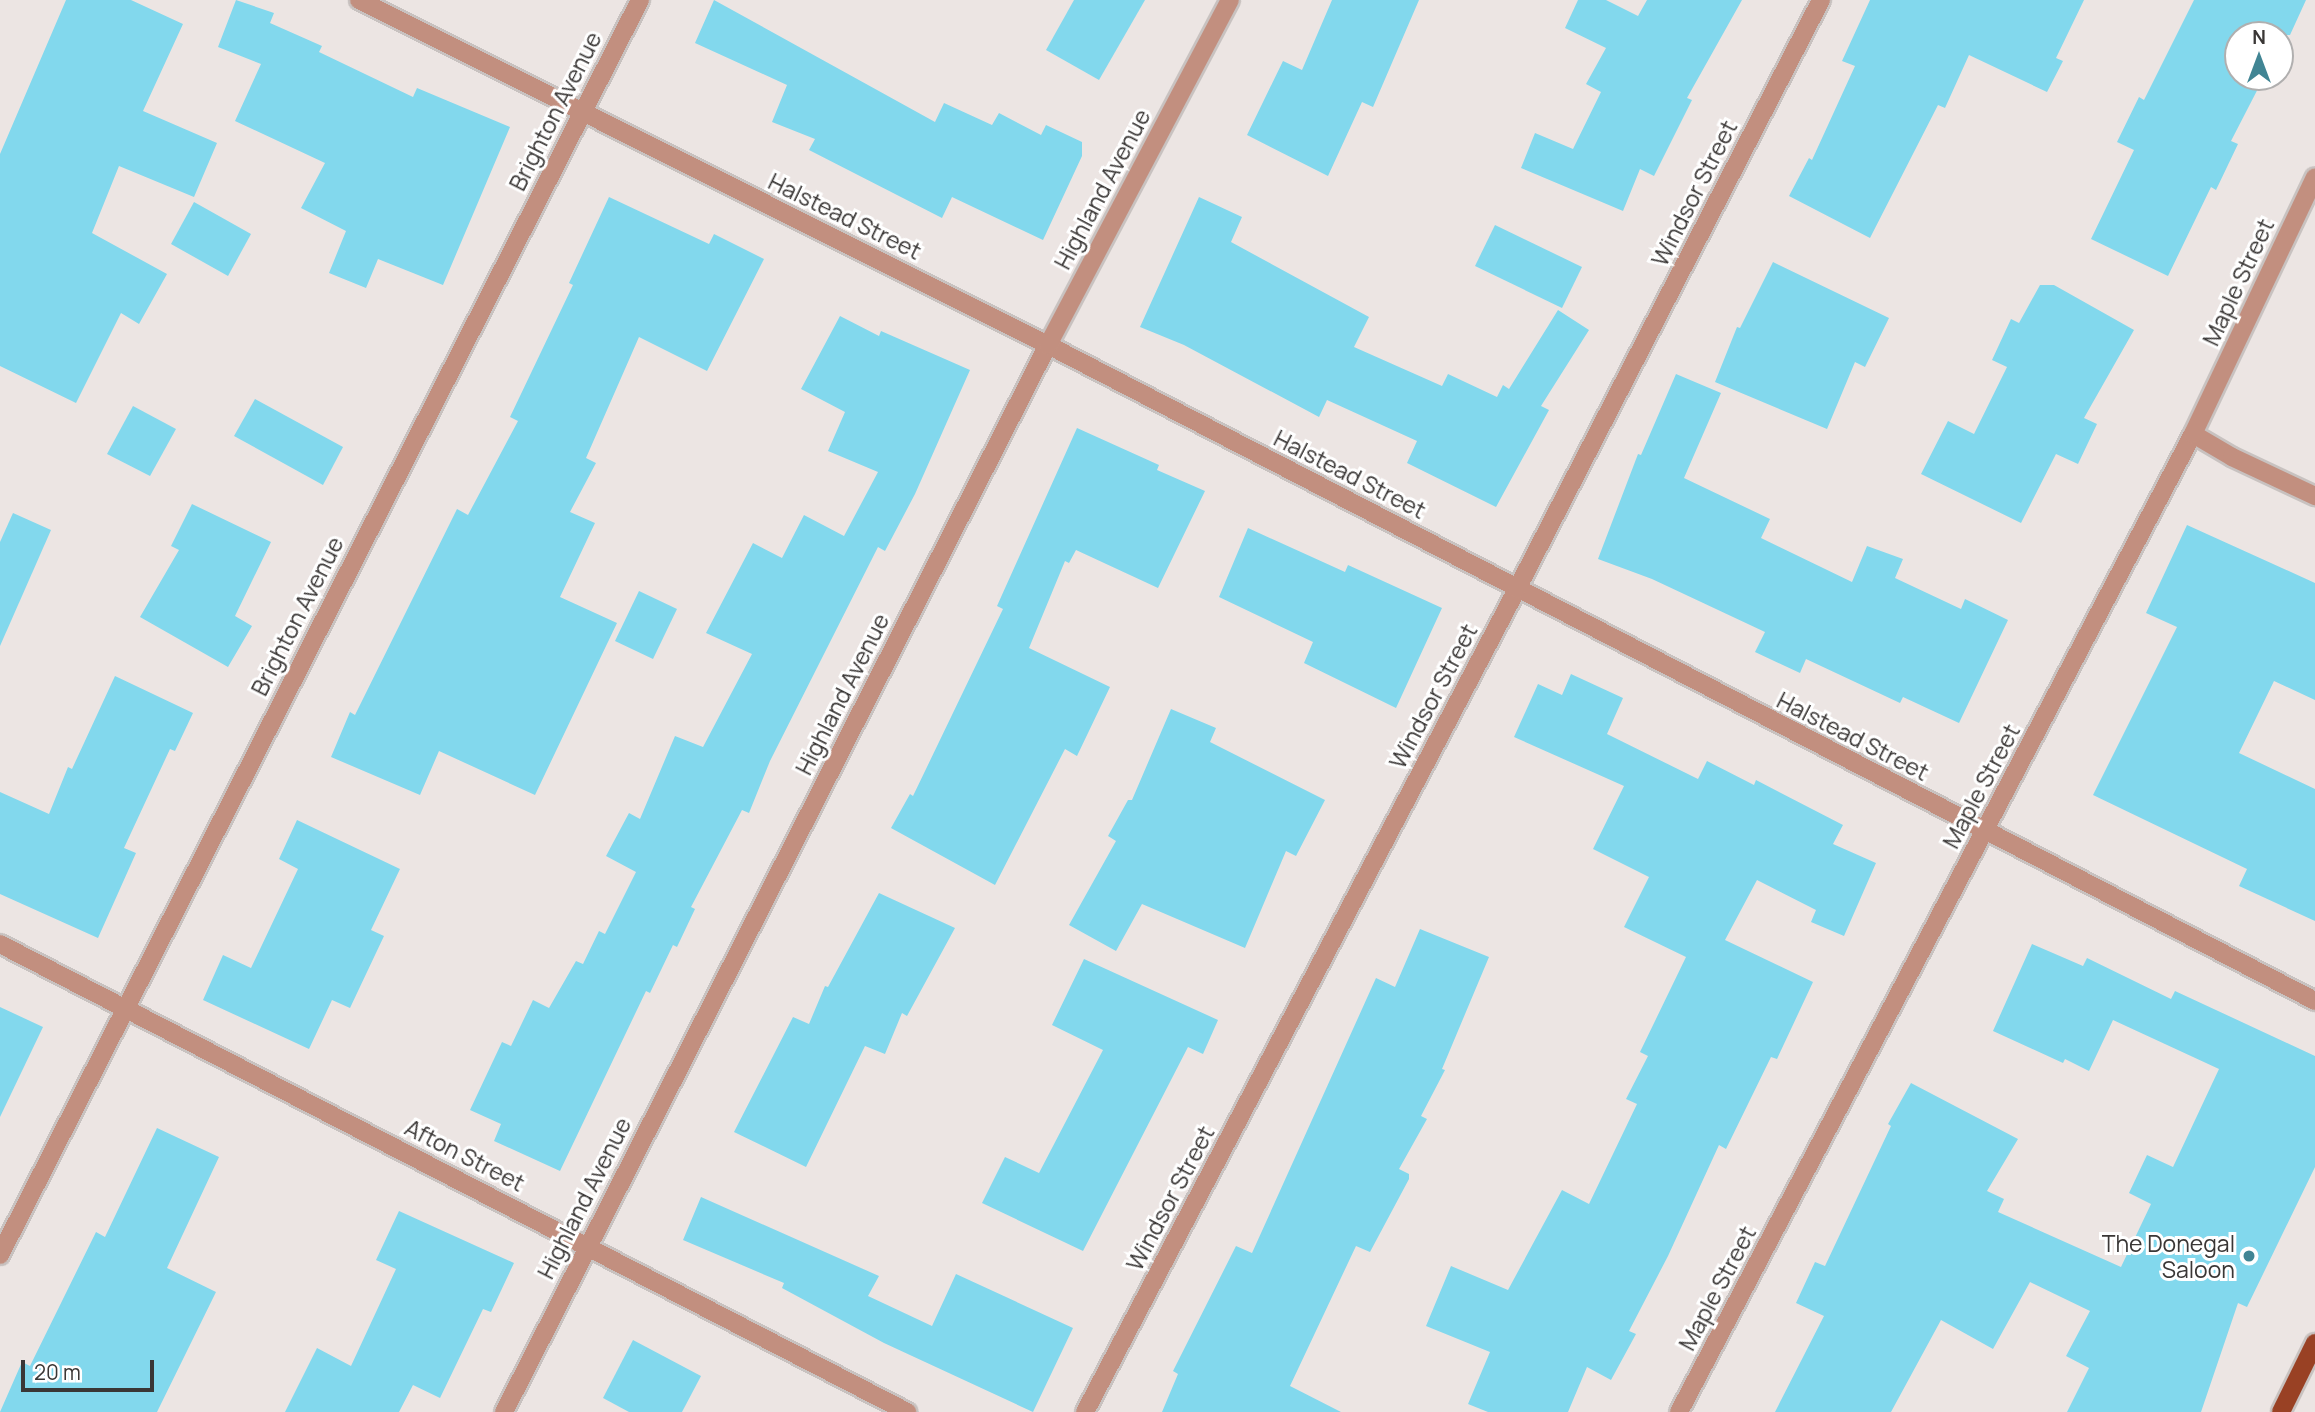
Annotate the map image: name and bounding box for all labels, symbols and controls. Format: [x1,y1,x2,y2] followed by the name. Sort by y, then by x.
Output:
[2224,21,2294,91] north arrow
[2252,24,2266,50] text: N
[503,27,607,195] street label: Brighton Avenue
[1048,104,1156,274] street label: Highland Avenue
[1645,116,1743,270] street label: Windsor Street
[764,167,926,265] street label: Halstead Street
[2197,214,2279,350] street label: Maple Street
[1270,424,1430,524] street label: Halstead Street
[245,532,349,700] street label: Brighton Avenue
[790,609,894,779] street label: Highland Avenue
[1383,619,1483,773] street label: Windsor Street
[1773,686,1933,786] street label: Halstead Street
[1937,719,2025,853] street label: Maple Street
[401,1113,529,1197] street label: Afton Street
[532,1113,636,1283] street label: Highland Avenue
[1120,1121,1220,1275] street label: Windsor Street
[1673,1221,1761,1355] street label: Maple Street
[2102,1229,2235,1283] place label: The Donegal Saloon
[2241,1248,2257,1264] marker: The Donegal Saloon
[24,1346,158,1390] scale bar
[34,1358,81,1386] text: 20 m

